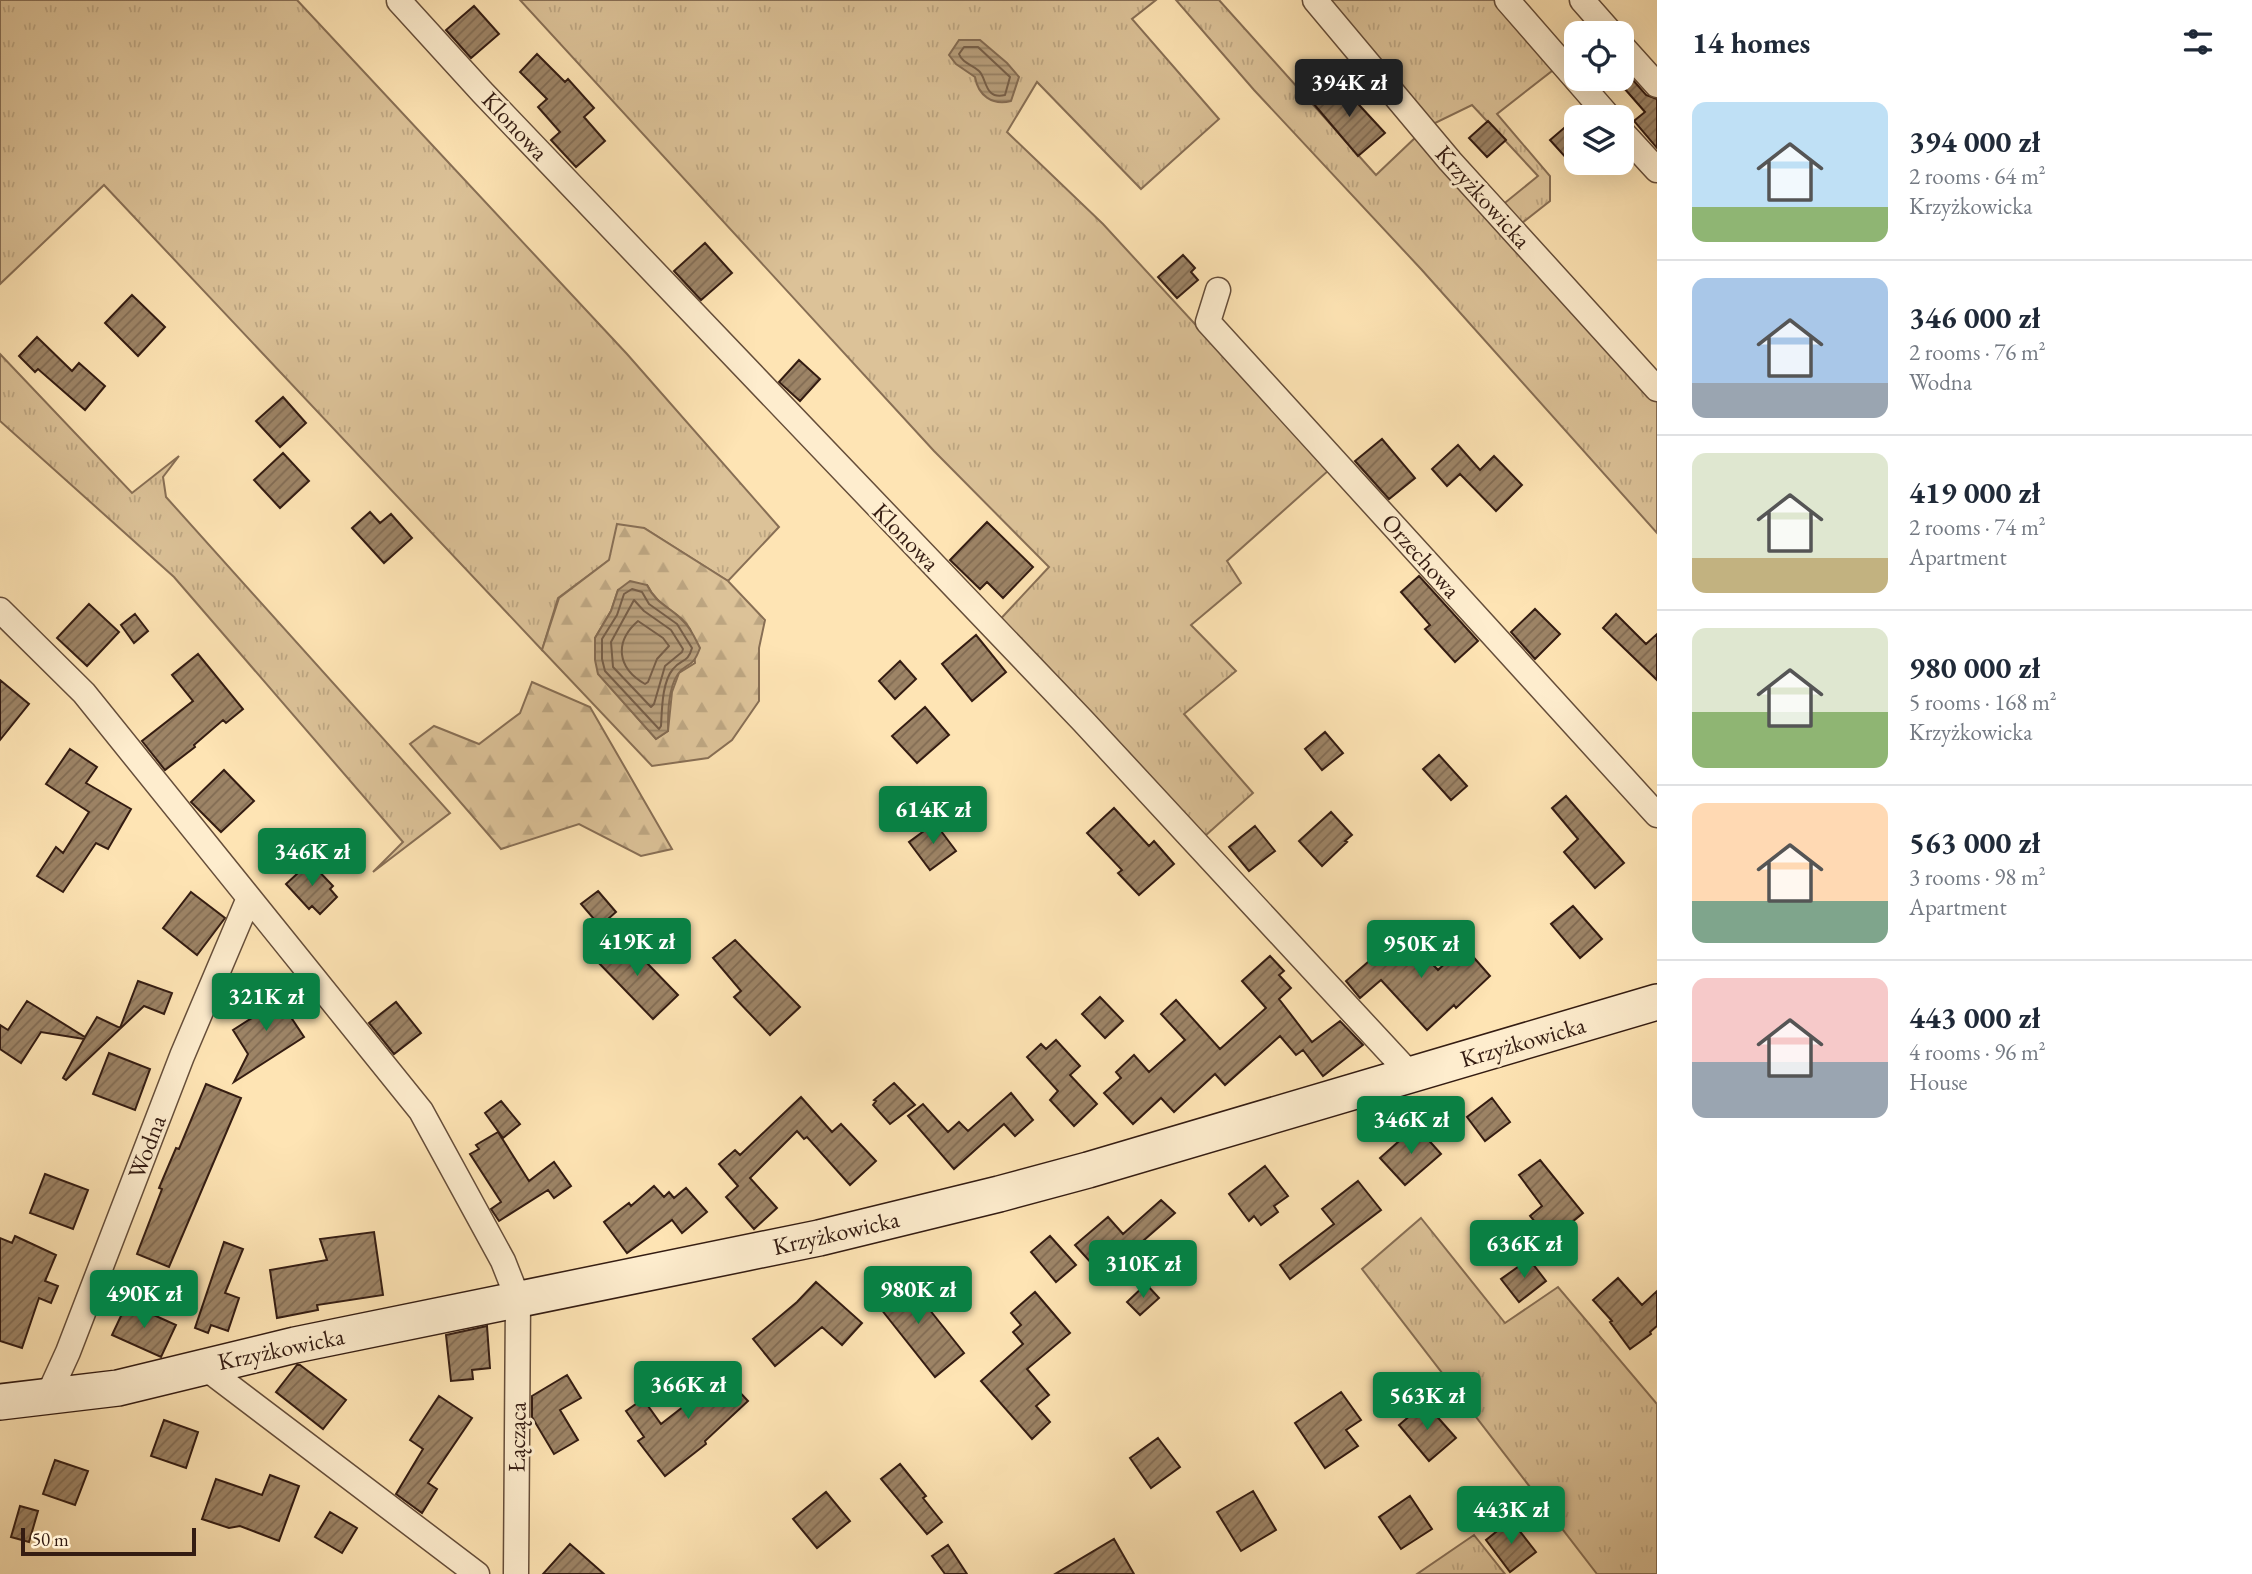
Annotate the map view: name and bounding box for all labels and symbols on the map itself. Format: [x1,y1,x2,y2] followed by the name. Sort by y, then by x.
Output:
[1284,60,1414,119] pin: 394K zł
[475,84,556,167] street label: Klonowa
[1429,138,1538,255] street label: Krzyżkowicka
[866,496,947,578] street label: Klonowa
[1375,507,1468,605] street label: Orzechowa
[868,786,998,846] pin: 614K zł
[247,828,377,888] pin: 346K zł
[572,918,702,978] pin: 419K zł
[1356,920,1486,980] pin: 950K zł
[201,974,331,1033] pin: 321K zł
[1457,1009,1589,1074] street label: Krzyżkowicka
[1346,1096,1476,1156] pin: 346K zł
[120,1110,173,1183] street label: Wodna
[770,1203,902,1262] street label: Krzyżkowicka
[1459,1220,1589,1280] pin: 636K zł
[1078,1240,1208,1300] pin: 310K zł
[853,1266,983,1326] pin: 980K zł
[79,1270,209,1330] pin: 490K zł
[215,1320,347,1377] street label: Krzyżkowicka
[623,1362,753,1421] pin: 366K zł
[1362,1372,1492,1432] pin: 563K zł
[500,1401,533,1472] street label: Łącząca
[1446,1486,1576,1546] pin: 443K zł
[21,1525,196,1557] scale bar

